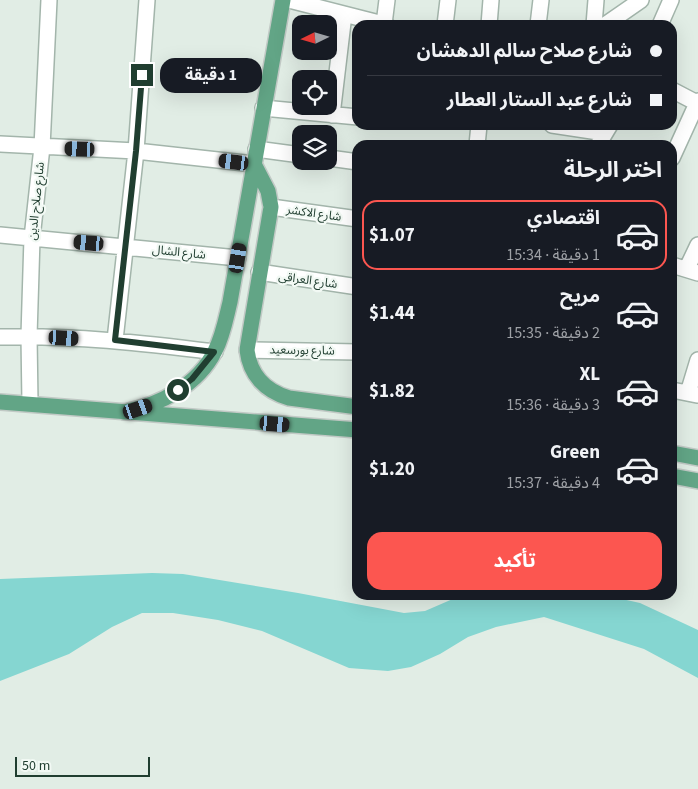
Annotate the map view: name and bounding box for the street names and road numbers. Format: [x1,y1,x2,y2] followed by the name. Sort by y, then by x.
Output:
[24,161,49,241] street label: شارع صلاح الدين
[284,201,343,226] street label: شارع الاكشر
[151,241,207,264] street label: شارع الشال
[277,268,339,293] street label: شارع العراقى
[269,341,335,360] street label: شارع بورسعيد

